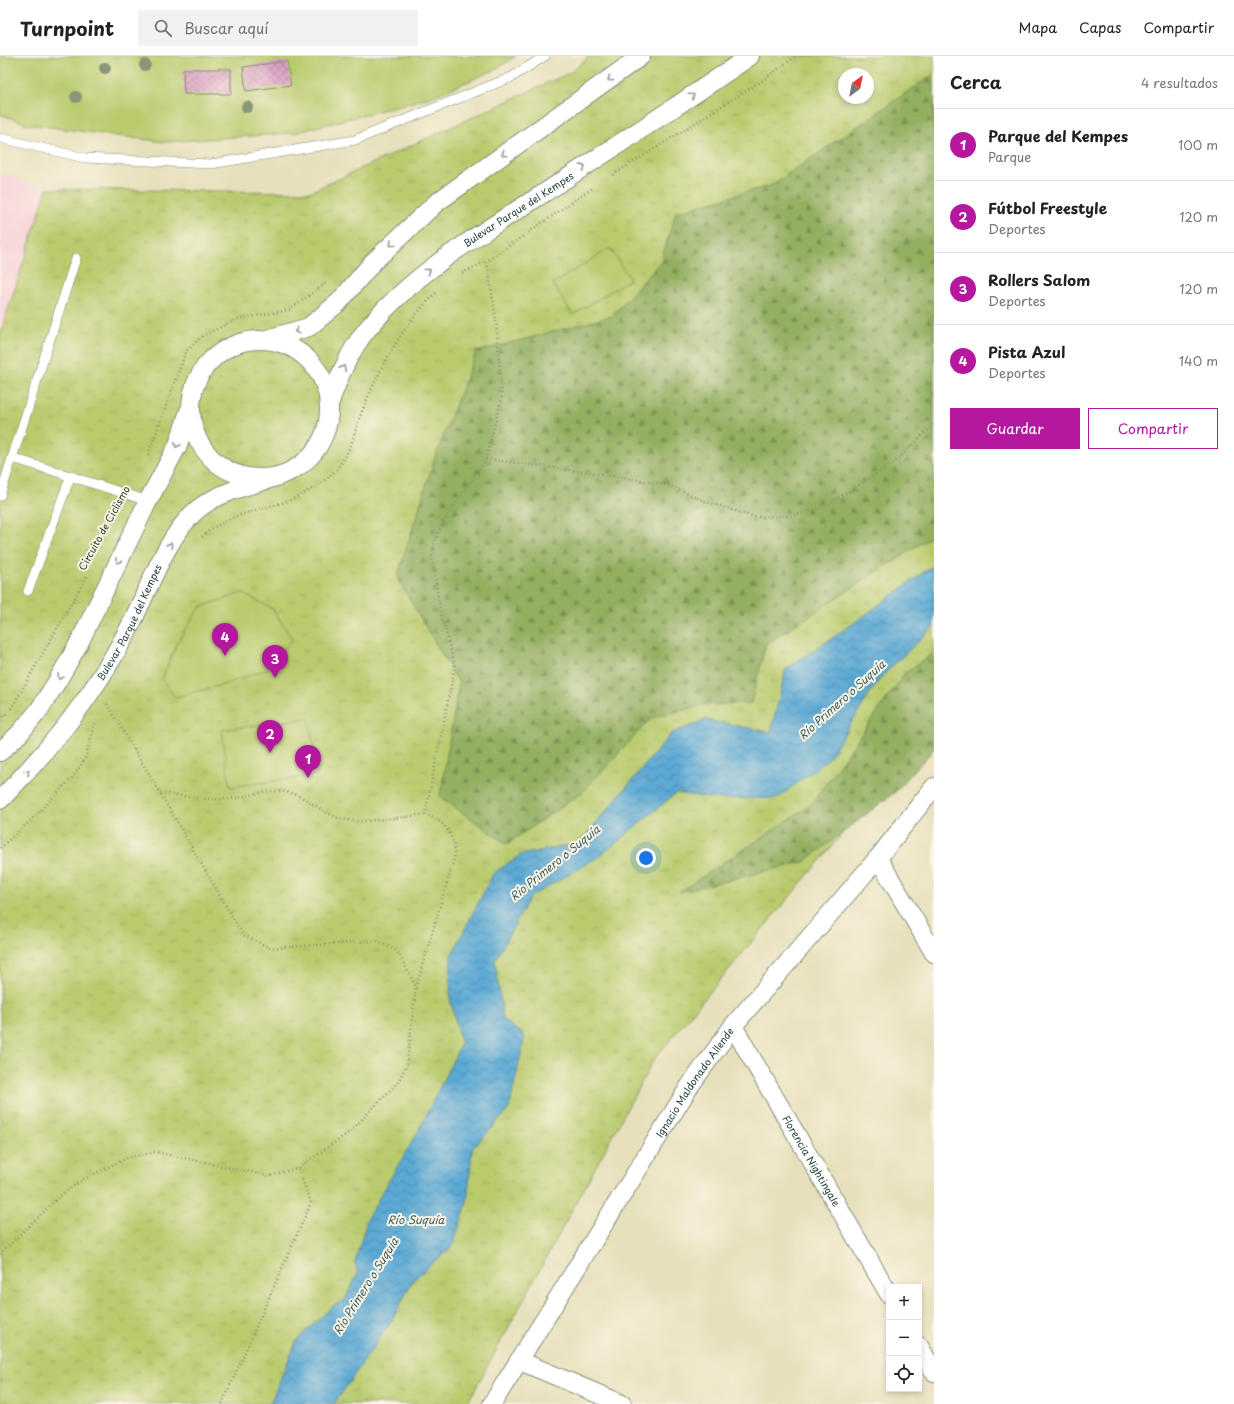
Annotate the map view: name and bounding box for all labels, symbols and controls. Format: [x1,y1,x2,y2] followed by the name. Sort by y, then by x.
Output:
[138,10,418,46] search box
[20,14,114,42] text: Turnpoint
[184,16,269,39] text: Buscar aquí
[152,17,174,39] icon: search
[1019,17,1057,38] text: Mapa
[1079,17,1121,38] text: Capas
[1143,17,1214,38] text: Compartir
[838,68,874,104] north arrow
[950,69,1001,95] text: Cerca
[1141,73,1218,92] text: 4 resultados
[607,74,614,81] one-way arrow
[687,94,694,101] one-way arrow
[988,124,1128,147] text: Parque del Kempes
[960,135,966,154] text: 1
[1178,135,1218,154] text: 100 m
[988,147,1031,166] text: Parque
[501,150,508,157] one-way arrow
[579,165,586,172] one-way arrow
[460,167,577,250] street label: Bulevar Parque del Kempes
[988,196,1107,219] text: Fútbol Freestyle
[958,207,968,226] text: 2
[1179,207,1218,226] text: 120 m
[988,219,1046,238] text: Deportes
[389,240,397,247] one-way arrow
[424,268,431,275] one-way arrow
[988,268,1090,291] text: Rollers Salom
[959,279,967,298] text: 3
[1179,279,1218,298] text: 120 m
[988,291,1046,310] text: Deportes
[294,326,301,335] one-way arrow
[988,340,1065,363] text: Pista Azul
[959,351,967,370] text: 4
[1179,351,1218,370] text: 140 m
[988,363,1046,382] text: Deportes
[338,364,346,372] one-way arrow
[950,408,1080,449] button: Guardar
[1088,408,1218,449] button: Compartir
[174,441,182,449] one-way arrow
[74,482,133,573] street label: Circuito de Ciclismo
[166,542,173,549] one-way arrow
[115,557,123,565] one-way arrow
[93,561,165,683] street label: Bulevar Parque del Kempes
[212,623,238,656] pin: 4
[262,645,288,678] pin: 3
[795,655,890,743] water label: Río Primero o Suquía
[58,673,65,680] one-way arrow
[257,720,283,753] pin: 2
[295,745,321,778] pin: 1
[22,769,30,777] one-way arrow
[506,820,604,904] water label: Río Primero o Suquía
[636,848,656,868] your location
[652,1024,737,1140] street label: Ignacio Maldonado Allende
[779,1112,845,1209] street label: Florencia Nightingale
[388,1211,446,1228] water label: Río Suquía
[329,1233,403,1338] water label: Río Primero o Suquía
[886,1284,922,1392] map controls
[886,1284,922,1320] button: +
[886,1320,922,1356] button: −
[886,1356,922,1392] button: locate

